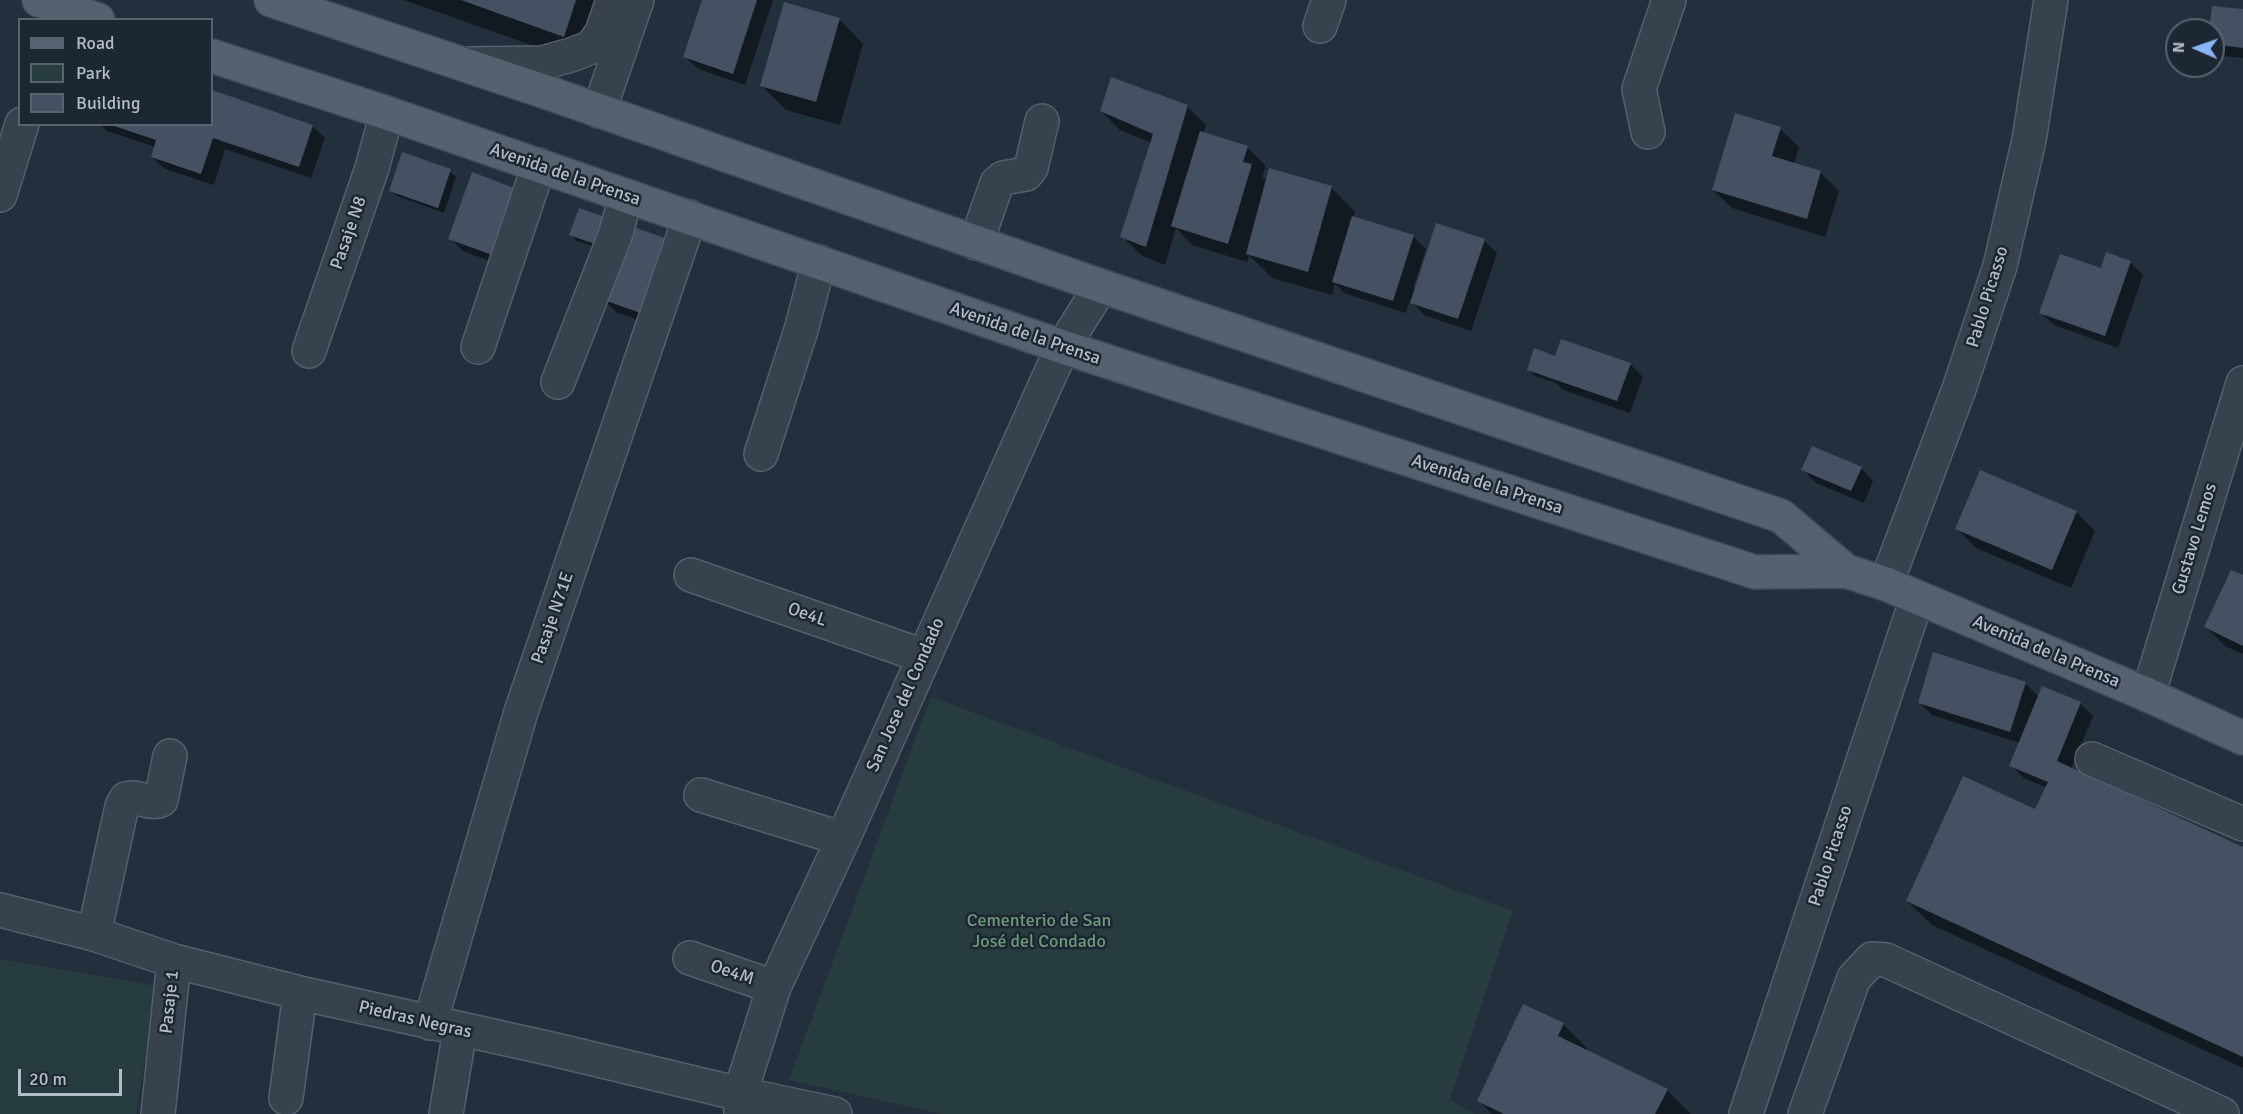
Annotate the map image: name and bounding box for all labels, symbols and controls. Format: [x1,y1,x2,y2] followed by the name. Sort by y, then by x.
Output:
[18,18,213,126] legend
[2165,18,2225,78] north arrow
[76,32,115,54] text: Road
[2169,42,2189,53] text: N
[76,62,111,84] text: Park
[76,92,140,114] text: Building
[487,139,643,211] street label: Avenida de la Prensa
[326,194,372,272] street label: Pasaje N8
[1962,244,2014,350] street label: Pablo Picasso
[947,298,1103,370] street label: Avenida de la Prensa
[1409,450,1565,520] street label: Avenida de la Prensa
[2168,481,2222,597] street label: Gustavo Lemos
[527,569,579,667] street label: Pasaje N71E
[785,598,829,632] street label: Oe4L
[1969,611,2123,693] street label: Avenida de la Prensa
[862,615,950,775] street label: San Jose del Condado
[1805,803,1857,909] street label: Pablo Picasso
[967,910,1111,952] park label: Cementerio de San José del Condado
[707,955,757,991] street label: Oe4M
[156,969,184,1035] street label: Pasaje 1
[356,997,474,1043] street label: Piedras Negras
[21,1057,124,1095] scale bar
[29,1068,67,1090] text: 20 m

